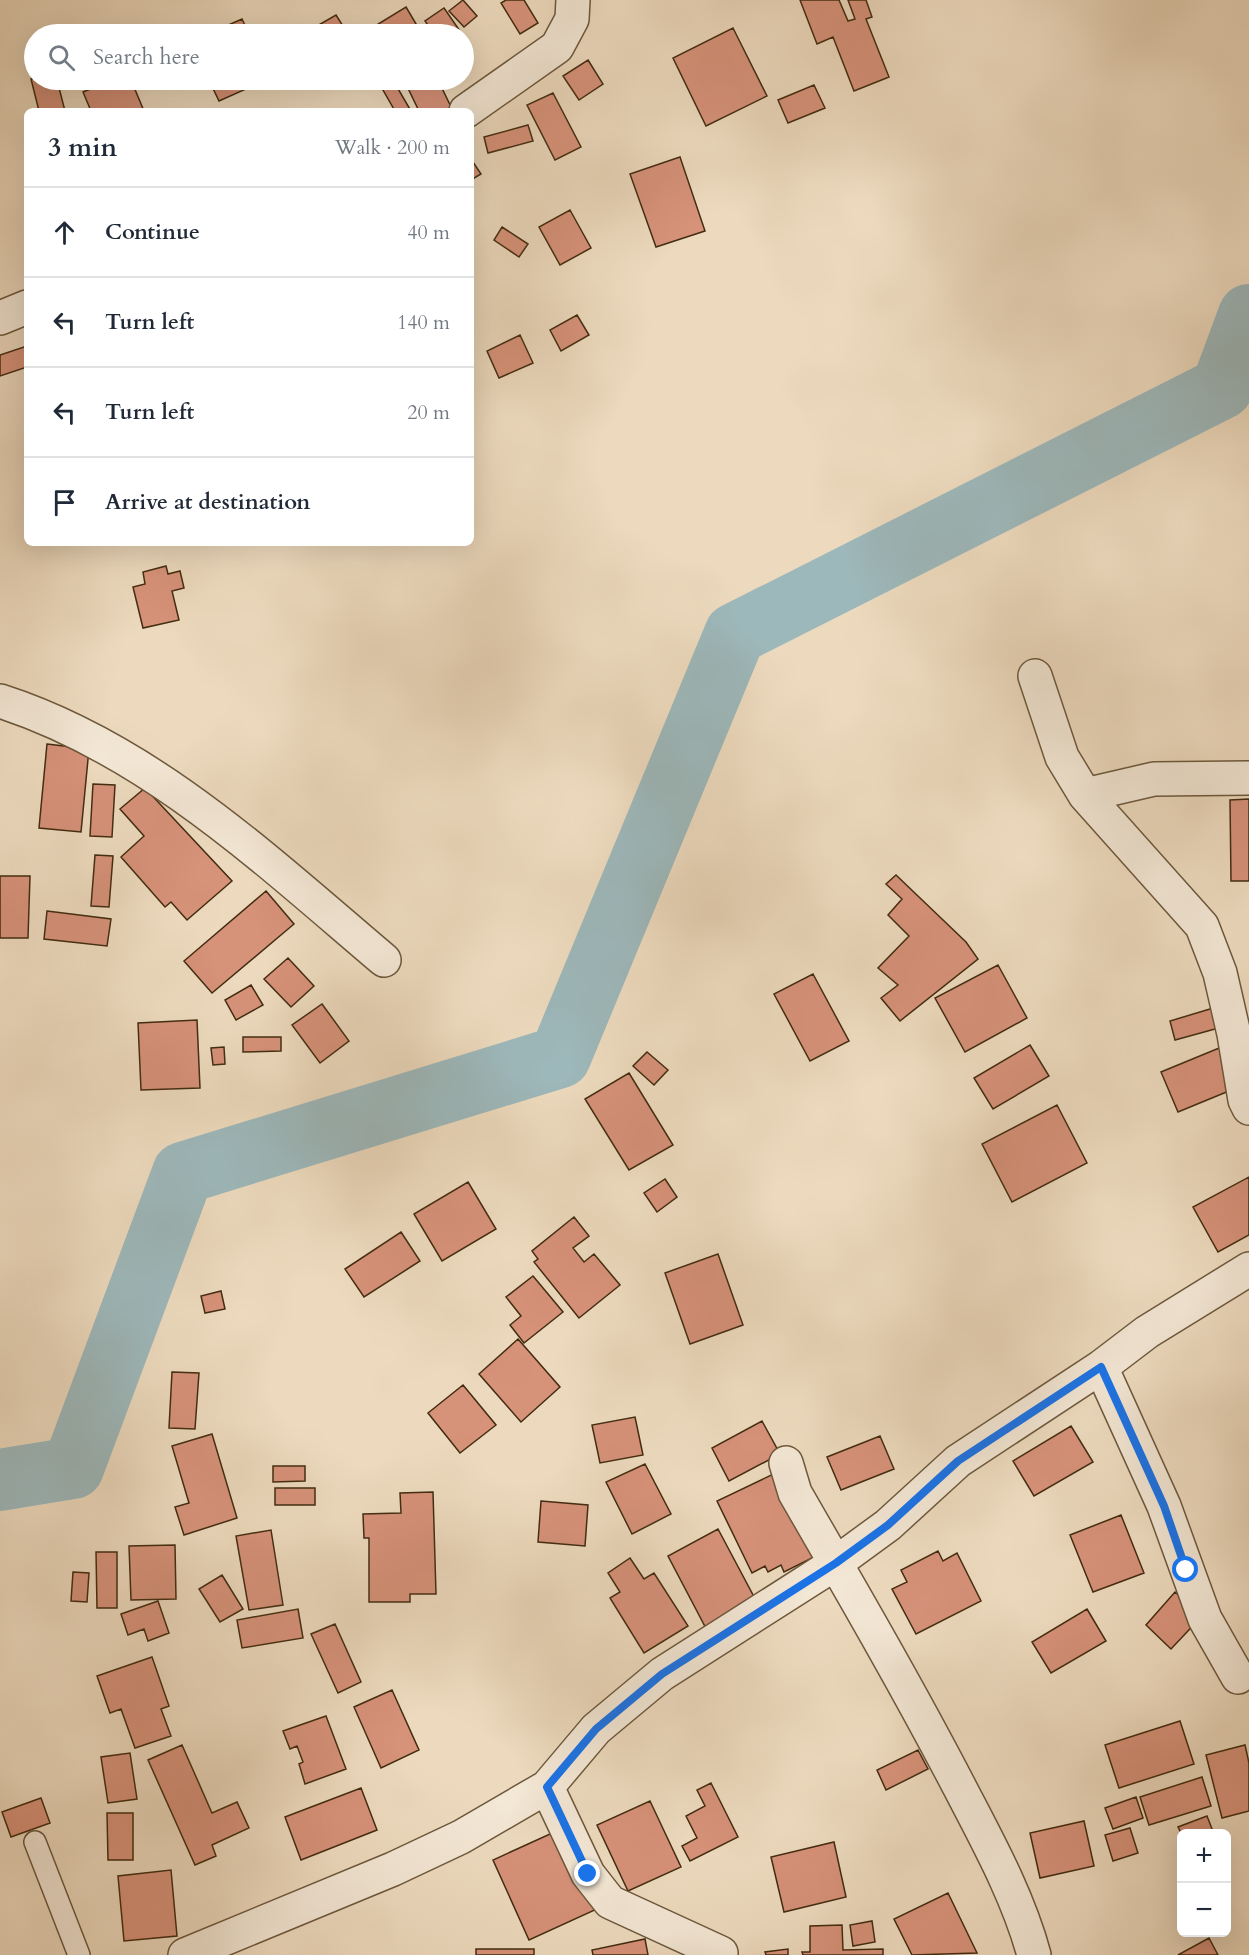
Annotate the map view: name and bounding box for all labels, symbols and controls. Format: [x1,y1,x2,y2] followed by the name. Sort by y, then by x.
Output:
[24,24,474,90] search box
[45,41,78,74] icon: search
[93,42,200,72] text: Search here
[48,130,117,165] text: 3 min
[335,134,450,161] text: Walk · 200 m
[48,216,81,249] icon: ahead
[105,217,200,247] text: Continue
[407,219,450,246] text: 40 m
[48,306,81,339] icon: left
[105,307,194,337] text: Turn left
[397,309,450,336] text: 140 m
[48,396,81,429] icon: left
[105,397,194,427] text: Turn left
[407,399,450,426] text: 20 m
[48,486,81,519] icon: arrive
[105,487,310,517] text: Arrive at destination
[1172,1556,1198,1582] route start
[1177,1829,1231,1937] map controls
[1177,1829,1231,1883] button: +
[574,1860,600,1886] route end
[1177,1883,1231,1937] button: −

